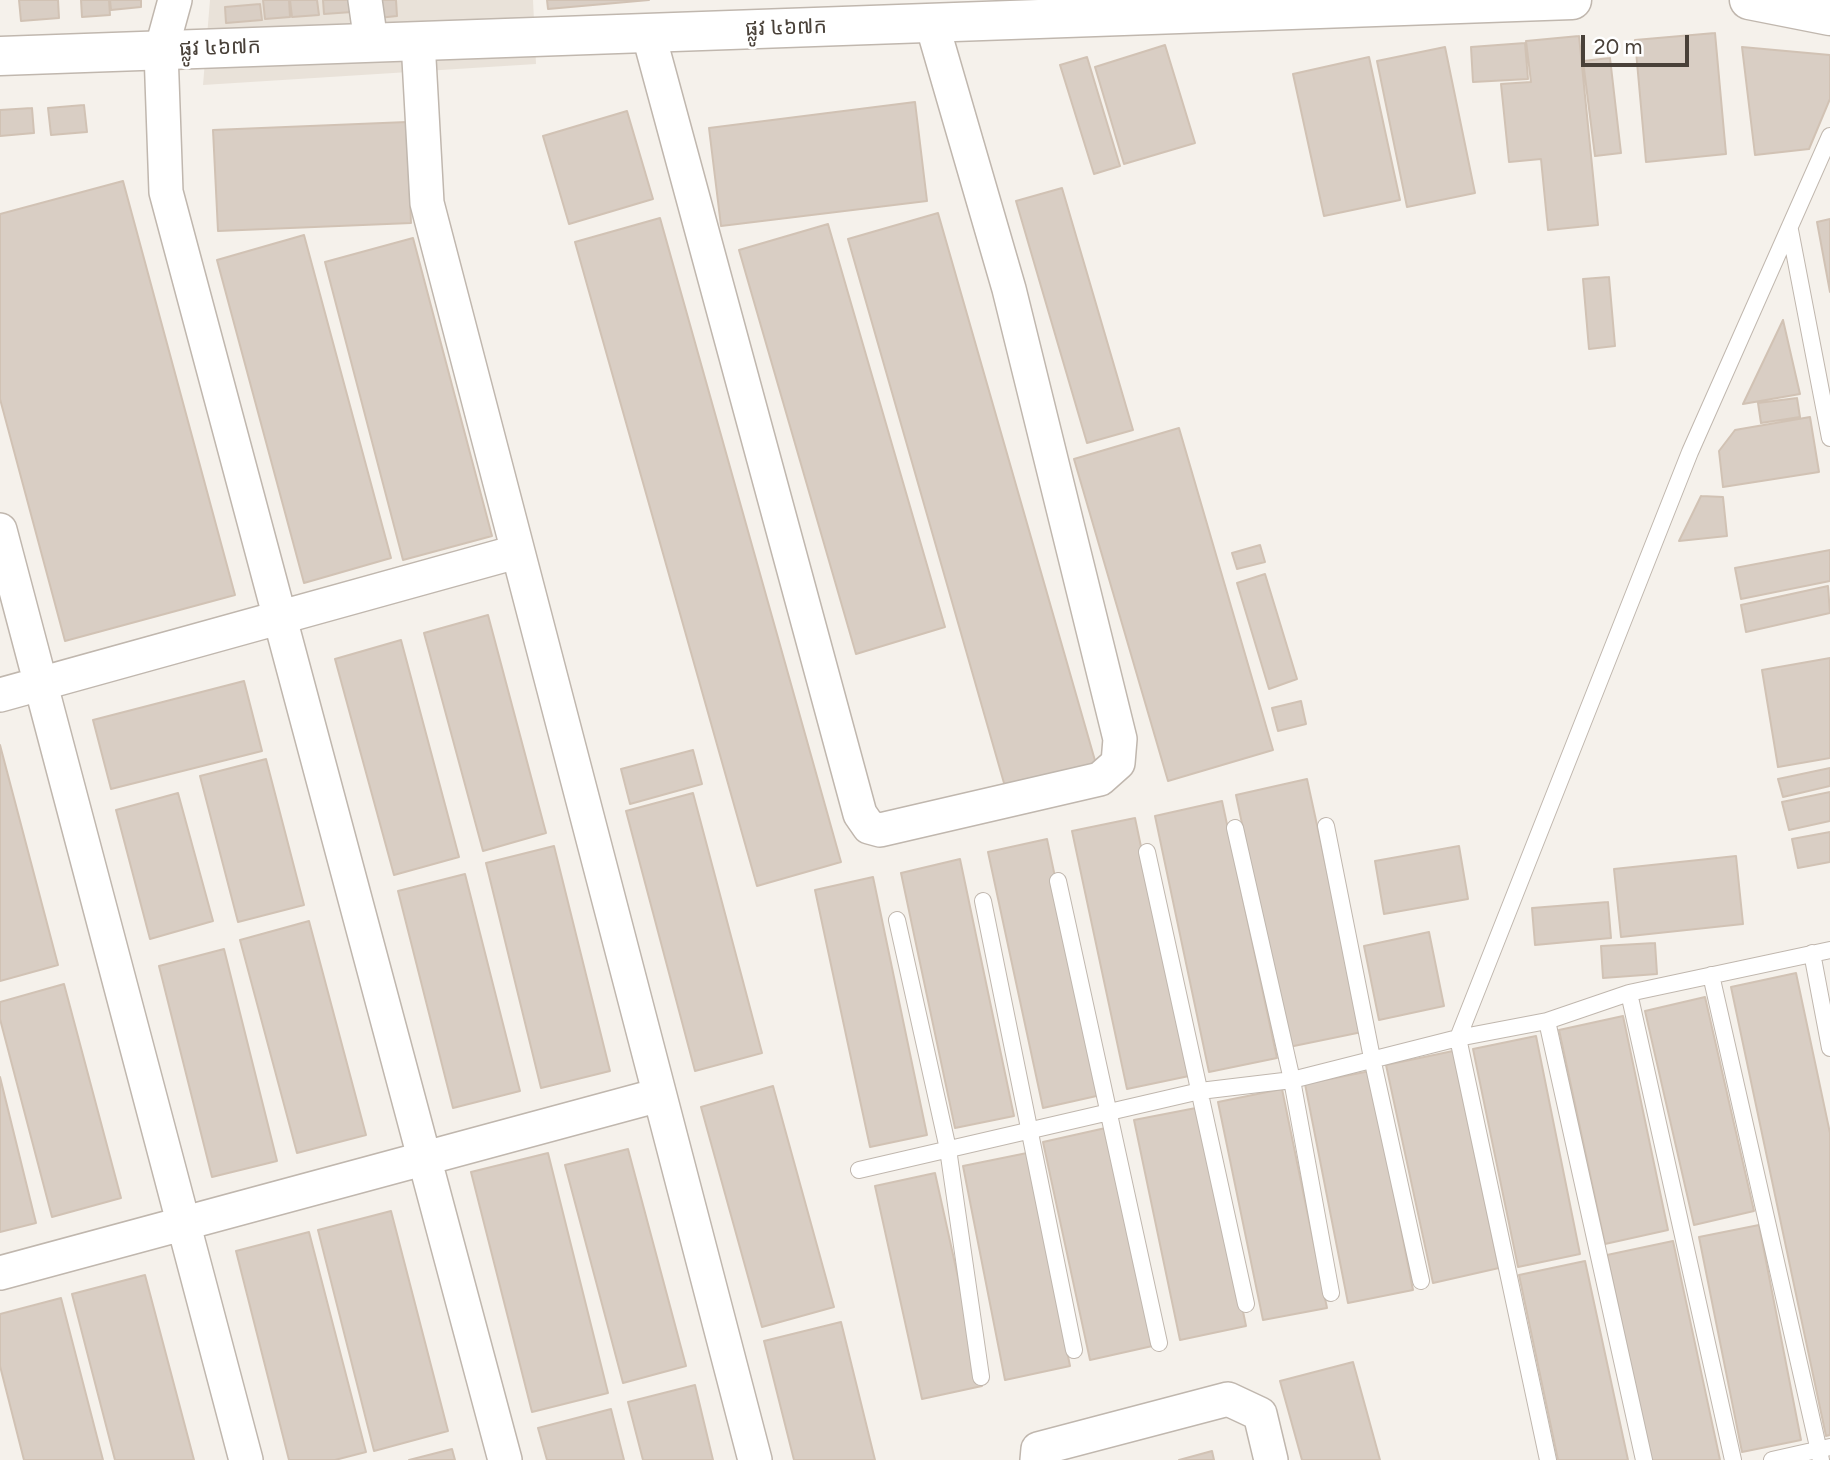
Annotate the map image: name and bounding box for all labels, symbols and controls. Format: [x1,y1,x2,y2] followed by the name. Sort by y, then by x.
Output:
[745,14,827,42] street label: ផ្លូវ ៤៦៧ក
[1585,21,1694,65] scale bar
[179,34,261,62] street label: ផ្លូវ ៤៦៧ក
[1594,34,1642,59] text: 20 m

